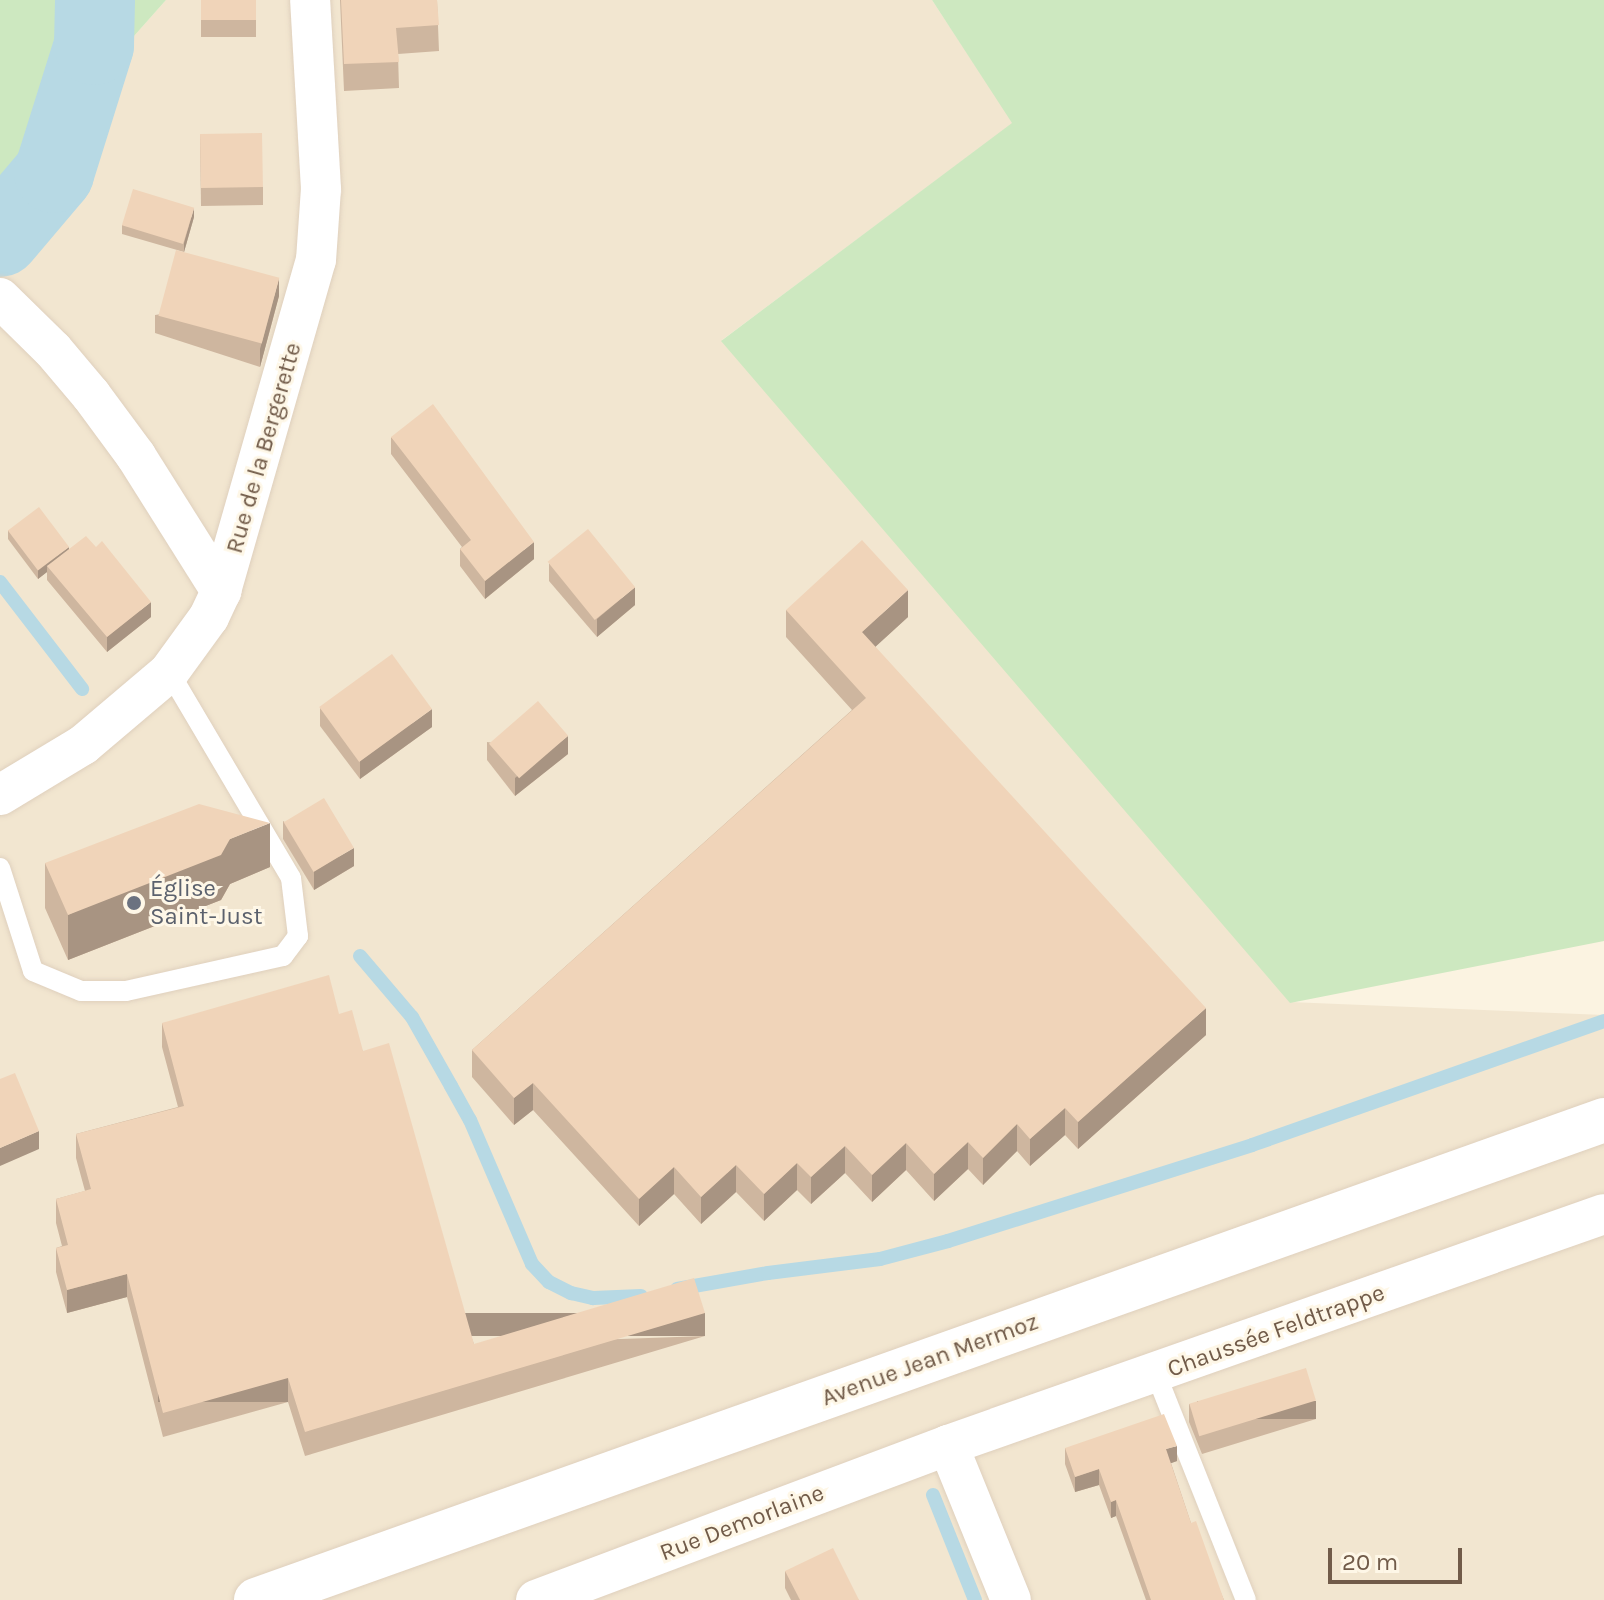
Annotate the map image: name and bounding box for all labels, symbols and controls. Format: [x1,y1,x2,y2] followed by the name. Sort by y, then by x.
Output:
[220,339,308,557] street label: Rue de la Bergerette
[150,875,263,931] place label: Église Saint-Just
[125,894,143,912] marker: Église Saint-Just
[1163,1278,1389,1384] street label: Chaussée Feldtrappe
[818,1307,1042,1413] street label: Avenue Jean Mermoz
[656,1478,828,1568] street label: Rue Demorlaine
[1332,1532,1466,1582] scale bar
[1342,1548,1398,1576] text: 20 m

